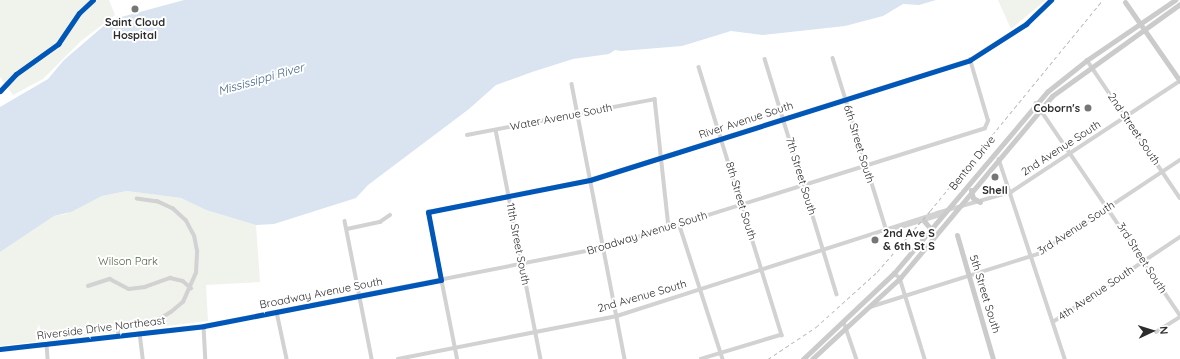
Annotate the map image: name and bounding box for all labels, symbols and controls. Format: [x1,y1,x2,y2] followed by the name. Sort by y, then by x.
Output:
[129,3,141,15] marker: Saint Cloud Hospital
[105,16,165,42] place label: Saint Cloud Hospital
[216,60,306,98] water label: Mississippi River
[1105,90,1163,168] street label: 2nd Street South
[697,98,795,142] street label: River Avenue South
[509,101,613,133] street label: Water Avenue South
[1034,101,1080,115] place label: Coborn's
[841,103,877,185] street label: 6th Street South
[1083,103,1093,113] marker: Coborn's
[1019,117,1103,179] street label: 2nd Avenue South
[946,133,998,193] street label: Benton Drive
[783,135,819,217] street label: 7th Street South
[723,160,759,242] street label: 8th Street South
[990,172,1000,182] marker: Shell
[982,183,1008,197] place label: Shell
[1035,198,1117,258] street label: 3rd Avenue South
[504,202,532,286] street label: 11th Street South
[585,208,709,258] street label: Broadway Avenue South
[1114,220,1170,296] street label: 3rd Street South
[883,227,935,253] place label: 2nd Ave S & 6th St S
[870,235,880,245] marker: 2nd Ave S & 6th St S
[967,253,1003,335] street label: 5th Street South
[98,254,158,268] park label: Wilson Park
[1056,263,1136,323] street label: 4th Avenue South
[258,275,384,311] street label: Broadway Avenue South
[596,277,688,315] street label: 2nd Avenue South
[1132,311,1172,351] north arrow
[36,314,166,342] street label: Riverside Drive Northeast
[1157,326,1171,335] text: N

